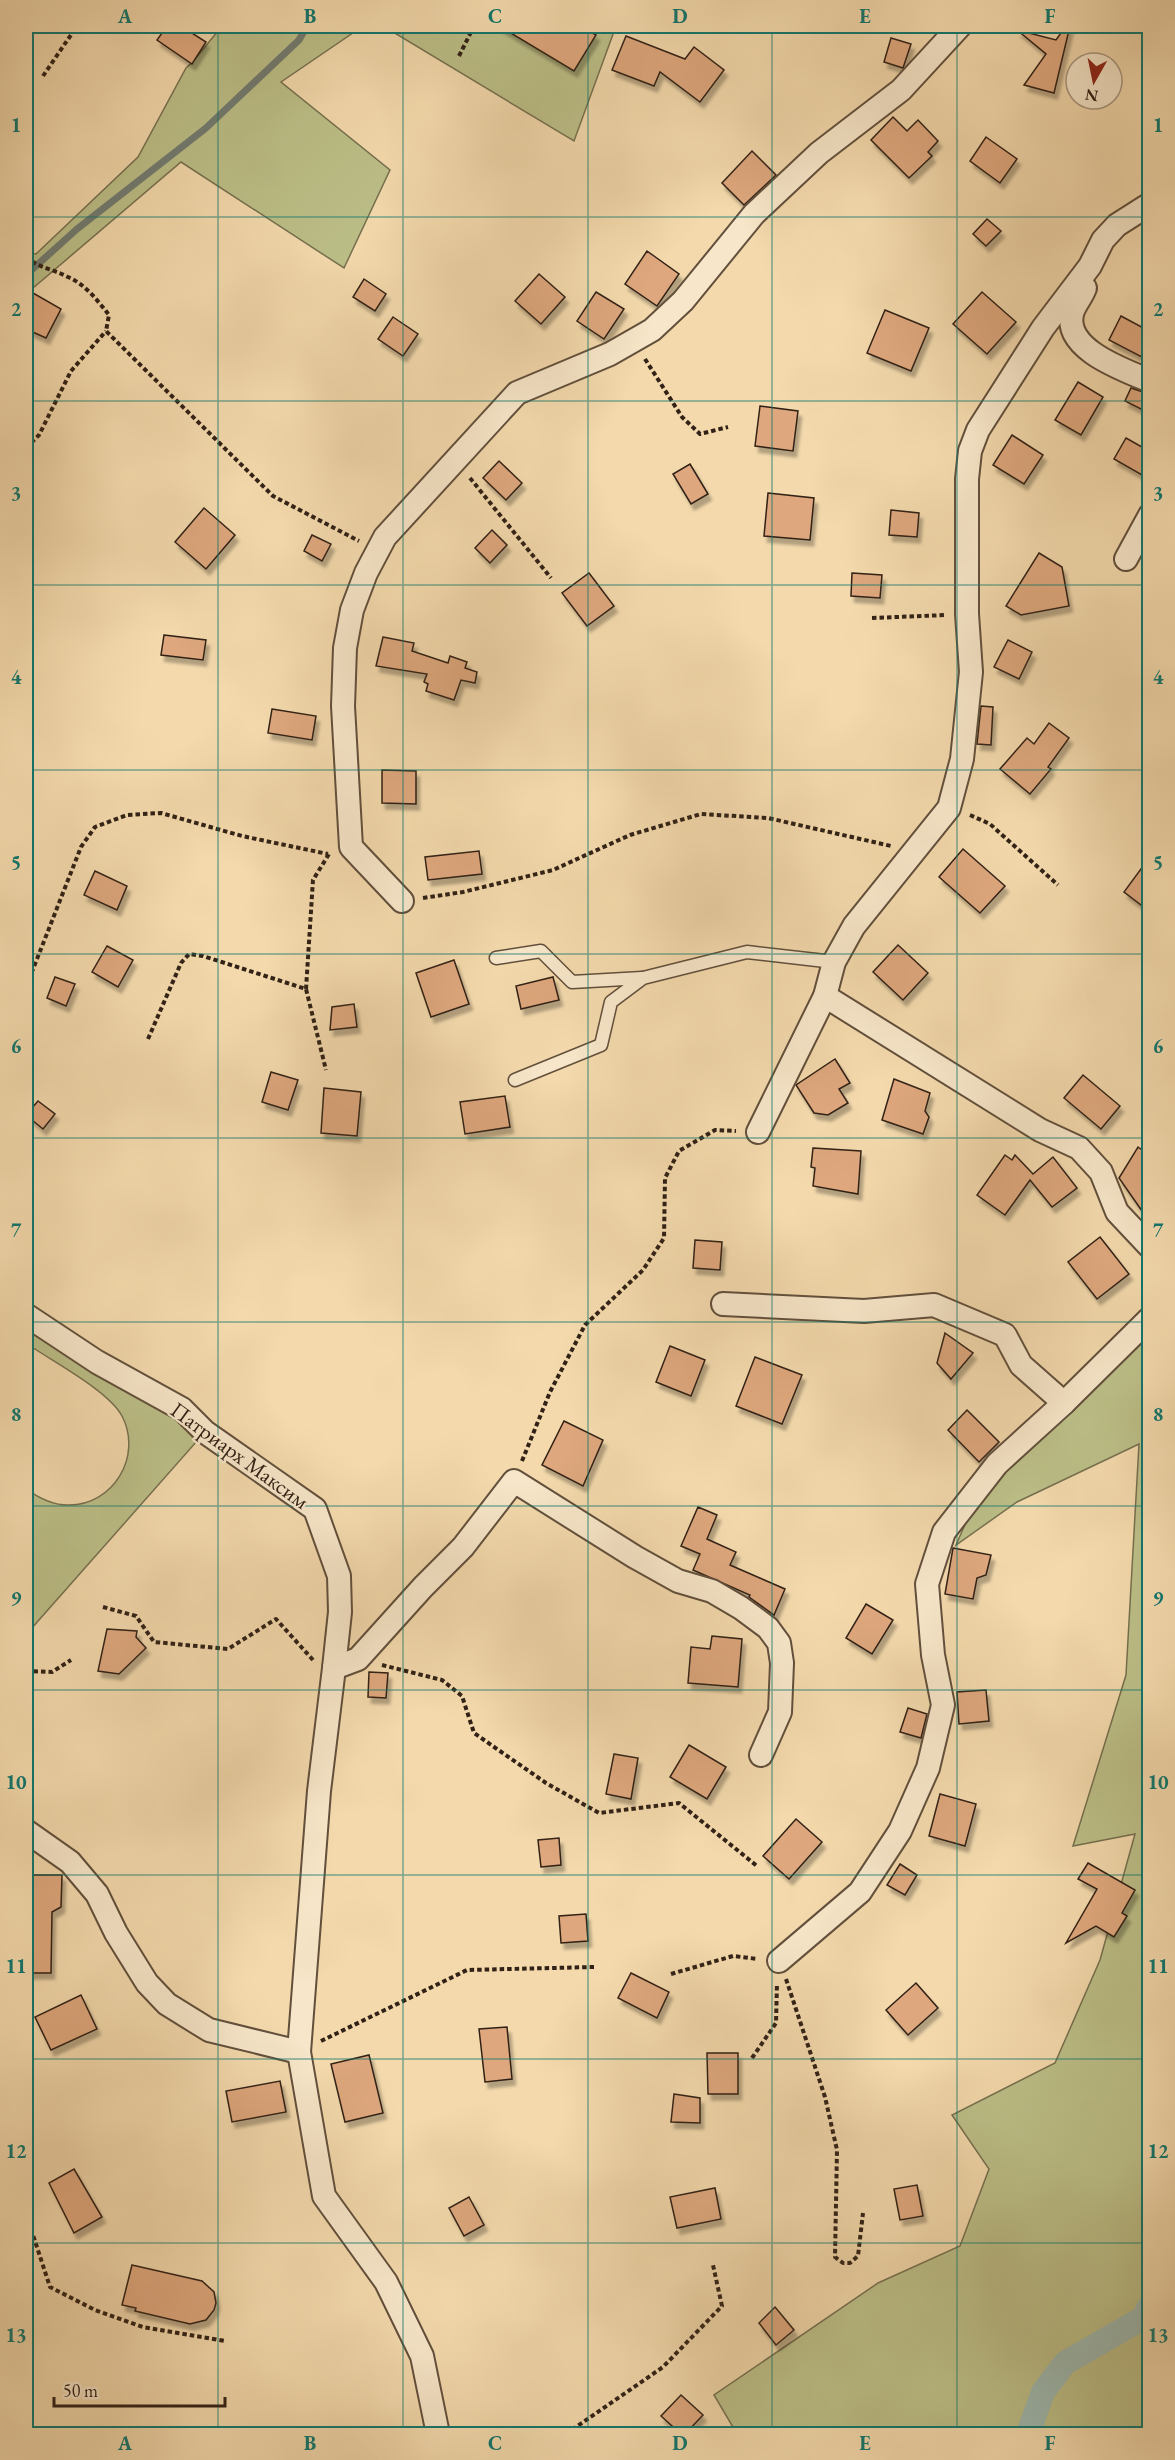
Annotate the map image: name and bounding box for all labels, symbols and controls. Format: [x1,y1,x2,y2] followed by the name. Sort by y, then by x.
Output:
[117,3,133,29] text: A
[304,3,316,29] text: B
[488,3,502,29] text: C
[672,3,688,29] text: D
[859,3,871,29] text: E
[1045,3,1056,29] text: F
[1064,51,1124,111] north arrow
[1084,84,1100,107] text: N
[11,112,21,138] text: 1
[1153,112,1163,138] text: 1
[11,296,22,322] text: 2
[1153,296,1164,322] text: 2
[11,480,21,506] text: 3
[1153,480,1163,506] text: 3
[11,664,22,690] text: 4
[1153,664,1164,690] text: 4
[11,849,21,875] text: 5
[1153,849,1163,875] text: 5
[11,1033,22,1059] text: 6
[1153,1033,1164,1059] text: 6
[11,1217,22,1243] text: 7
[1153,1217,1164,1243] text: 7
[165,1395,315,1516] street label: Патриарх Максим
[11,1401,21,1427] text: 8
[1153,1401,1163,1427] text: 8
[11,1585,22,1611] text: 9
[1153,1585,1164,1611] text: 9
[5,1769,27,1795] text: 10
[1147,1769,1169,1795] text: 10
[5,1953,27,1979] text: 11
[1147,1953,1169,1979] text: 11
[5,2138,27,2164] text: 12
[1147,2138,1169,2164] text: 12
[5,2322,27,2348] text: 13
[1147,2322,1169,2348] text: 13
[54,2370,225,2408] scale bar
[63,2379,98,2402] text: 50 m
[117,2430,133,2456] text: A
[304,2430,316,2456] text: B
[488,2430,502,2456] text: C
[672,2430,688,2456] text: D
[859,2430,871,2456] text: E
[1045,2430,1056,2456] text: F

